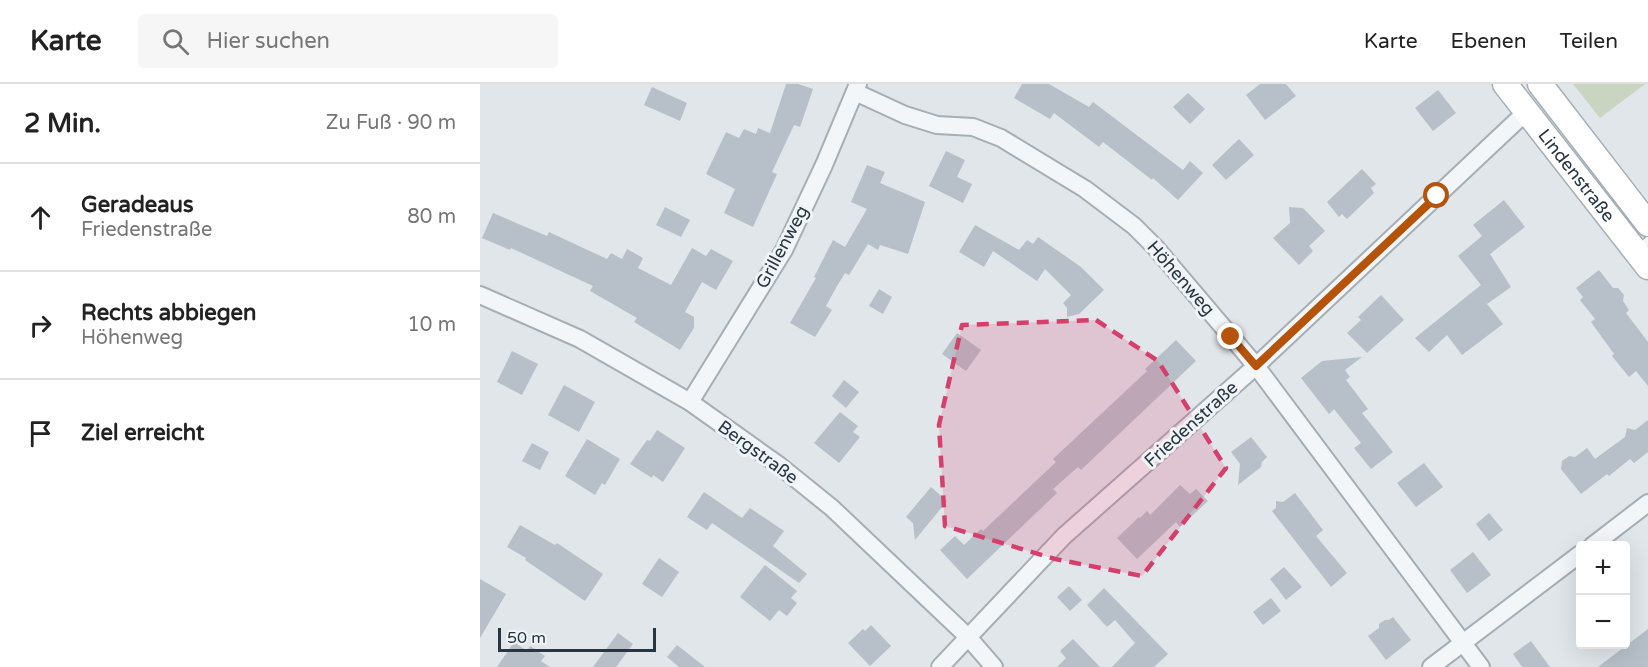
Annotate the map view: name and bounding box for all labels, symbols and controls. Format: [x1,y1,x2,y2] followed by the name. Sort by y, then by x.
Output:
[138,14,558,68] search box
[30,24,102,58] text: Karte
[159,25,192,58] icon: search
[207,28,330,54] text: Hier suchen
[1364,29,1418,54] text: Karte
[1451,29,1527,54] text: Ebenen
[1560,29,1618,54] text: Teilen
[24,108,101,139] text: 2 Min.
[326,111,456,135] text: Zu Fuß · 90 m
[1533,124,1620,226] street label: Lindenstraße
[1423,182,1449,208] route start
[81,192,193,218] text: Geradeaus
[24,201,57,234] icon: ahead
[751,202,813,292] street label: Grillenweg
[407,205,456,229] text: 80 m
[81,218,212,242] text: Friedenstraße
[1143,236,1219,320] street label: Höhenweg
[81,300,256,326] text: Rechts abbiegen
[24,309,57,342] icon: right
[407,313,456,337] text: 10 m
[1217,323,1243,349] route end
[81,326,183,350] text: Höhenweg
[1140,376,1242,472] street label: Friedenstraße
[713,415,803,489] street label: Bergstraße
[24,417,57,450] icon: arrive
[81,420,204,446] text: Ziel erreicht
[1576,541,1630,649] map controls
[1576,541,1630,595] button: +
[1576,595,1630,649] button: −
[498,625,656,652] scale bar
[507,628,546,648] text: 50 m

